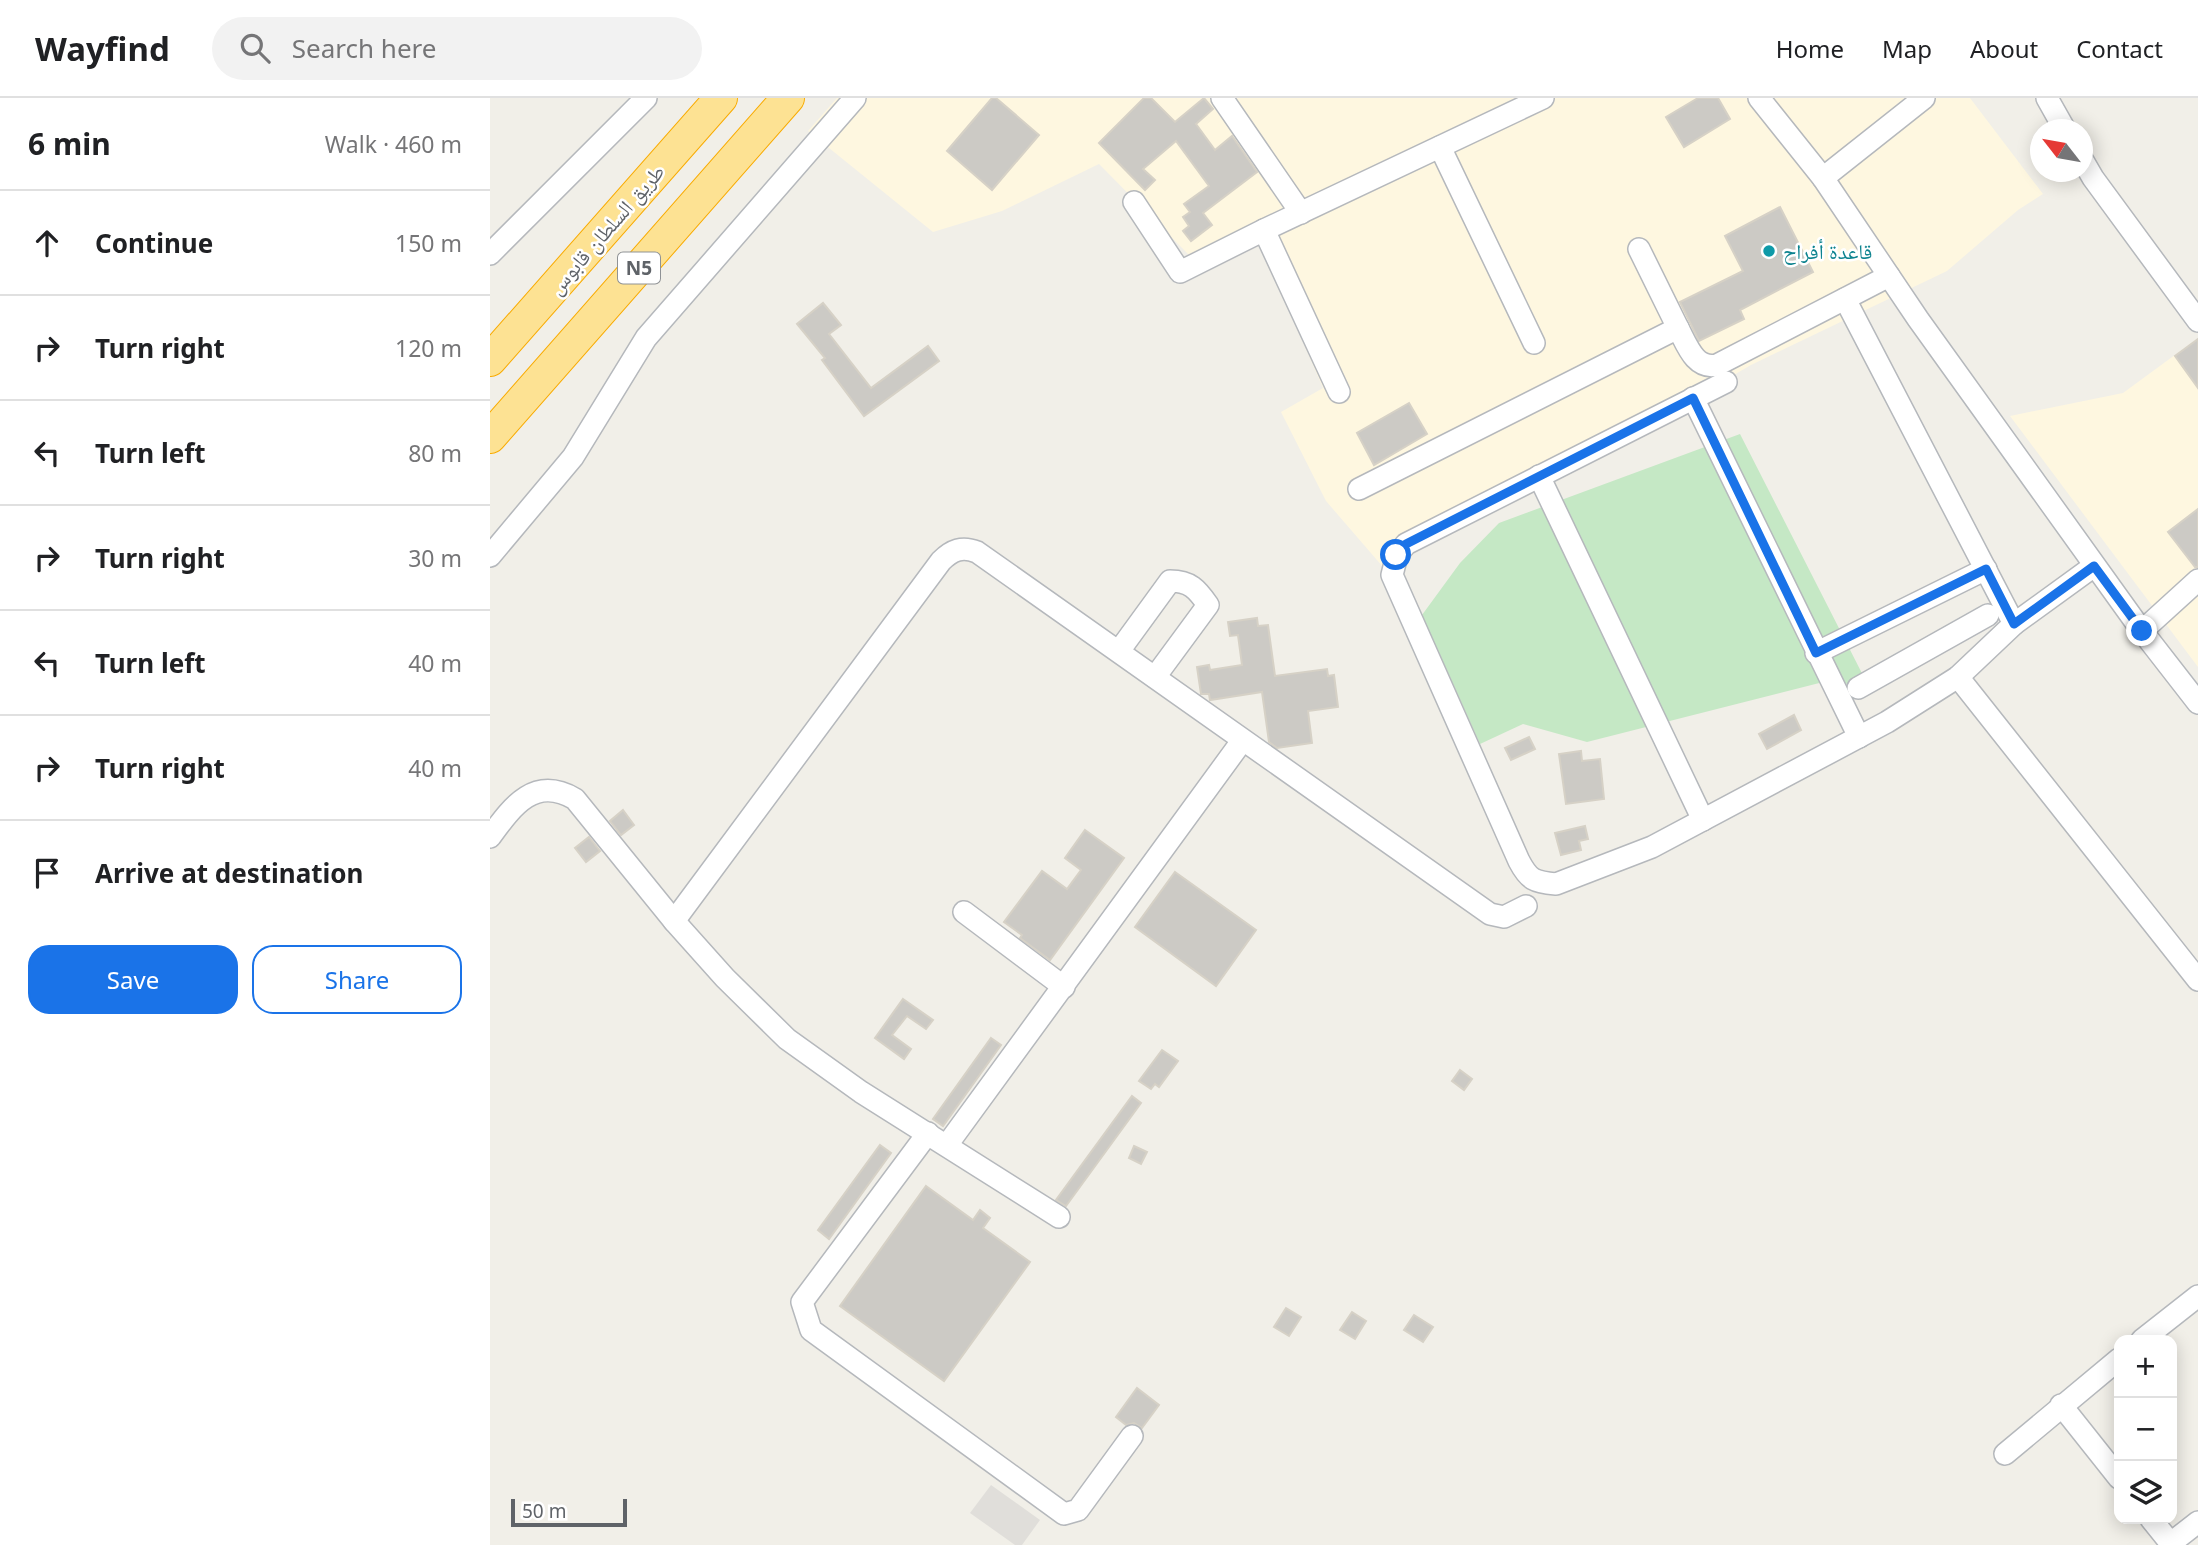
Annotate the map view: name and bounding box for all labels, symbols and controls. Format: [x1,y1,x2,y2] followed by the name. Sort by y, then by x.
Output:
[212,17,702,80] search box
[35,26,170,71] text: Wayfind
[236,29,274,67] icon: search
[292,30,436,66] text: Search here
[1776,32,1844,65] text: Home
[1882,32,1932,65] text: Map
[1970,32,2038,65] text: About
[2076,32,2163,65] text: Contact
[2030,119,2093,182] north arrow
[28,123,111,164] text: 6 min
[325,128,462,160] text: Walk · 460 m
[542,158,670,300] street label: طريق السلطان قابوس
[28,224,66,262] icon: ahead
[95,225,213,261] text: Continue
[395,227,462,259] text: 150 m
[1783,237,1872,265] place label: قاعدة أفراح
[1761,243,1777,259] marker: قاعدة أفراح
[618,252,660,284] road number: N5
[28,329,66,367] icon: right
[95,330,225,366] text: Turn right
[395,332,462,364] text: 120 m
[28,434,66,472] icon: left
[95,435,206,471] text: Turn left
[408,437,462,469] text: 80 m
[28,539,66,577] icon: right
[1380,539,1411,570] route start
[95,540,225,576] text: Turn right
[408,542,462,574] text: 30 m
[2126,615,2157,646] route end
[28,644,66,682] icon: left
[95,645,206,681] text: Turn left
[408,647,462,679] text: 40 m
[28,749,66,787] icon: right
[95,750,225,786] text: Turn right
[408,752,462,784] text: 40 m
[28,854,66,892] icon: arrive
[95,855,364,891] text: Arrive at destination
[28,945,238,1014] button: Save
[252,945,462,1014] button: Share
[2114,1335,2177,1524] map controls
[2114,1335,2177,1398] button: +
[2114,1398,2177,1461] button: −
[2114,1461,2177,1524] button: layers
[511,1496,626,1528] scale bar
[522,1498,566,1524] text: 50 m

